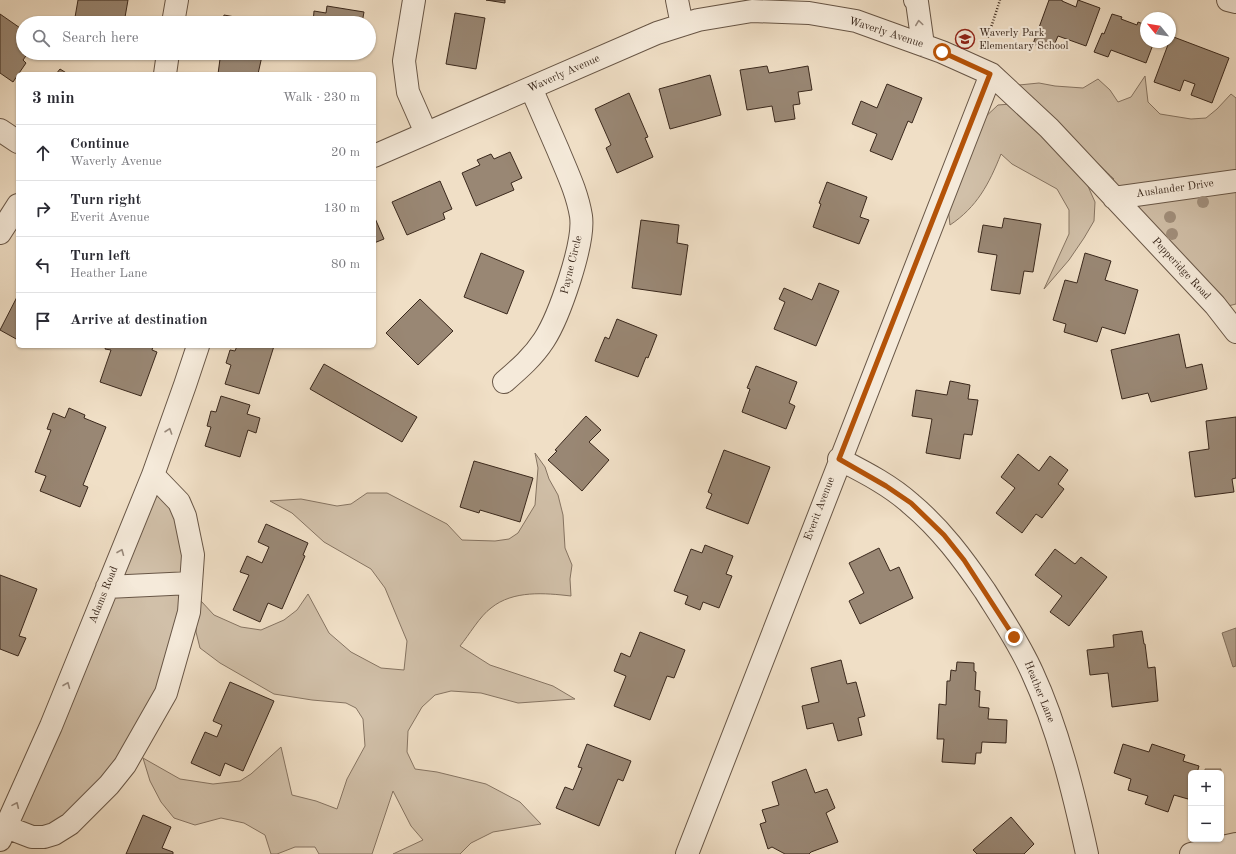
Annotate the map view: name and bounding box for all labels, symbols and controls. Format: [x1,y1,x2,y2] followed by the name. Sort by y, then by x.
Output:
[1140,12,1176,48] north arrow
[16,16,376,60] search box
[847,16,925,50] street label: Waverly Avenue
[915,19,924,26] one-way arrow
[30,27,52,49] icon: search
[954,28,976,50] school or university icon: Waverly Park Elementary School
[979,28,1069,52] place label: Waverly Park Elementary School
[62,31,139,46] text: Search here
[933,43,951,61] route start
[526,53,602,95] street label: Waverly Avenue
[32,90,75,107] text: 3 min
[283,91,360,104] text: Walk · 230 m
[70,137,129,152] text: Continue
[32,142,54,164] icon: ahead
[331,146,360,159] text: 20 m
[70,155,162,168] text: Waverly Avenue
[1136,178,1214,200] street label: Auslander Drive
[70,193,141,208] text: Turn right
[32,198,54,220] icon: right
[323,202,360,215] text: 130 m
[70,211,150,224] text: Everit Avenue
[559,235,585,295] street label: Payne Circle
[1150,236,1213,302] street label: Pepperidge Road
[70,249,130,264] text: Turn left
[32,254,54,276] icon: left
[331,258,360,271] text: 80 m
[70,267,147,280] text: Heather Lane
[32,310,54,332] icon: arrive
[70,313,208,328] text: Arrive at destination
[165,428,173,435] one-way arrow
[803,476,837,542] street label: Everit Avenue
[117,548,125,555] one-way arrow
[88,565,121,625] street label: Adams Road
[1005,628,1023,646] route end
[1022,660,1056,724] street label: Heather Lane
[63,682,71,689] one-way arrow
[1188,770,1224,842] map controls
[1188,770,1224,806] button: +
[11,801,19,809] one-way arrow
[1188,806,1224,842] button: −

